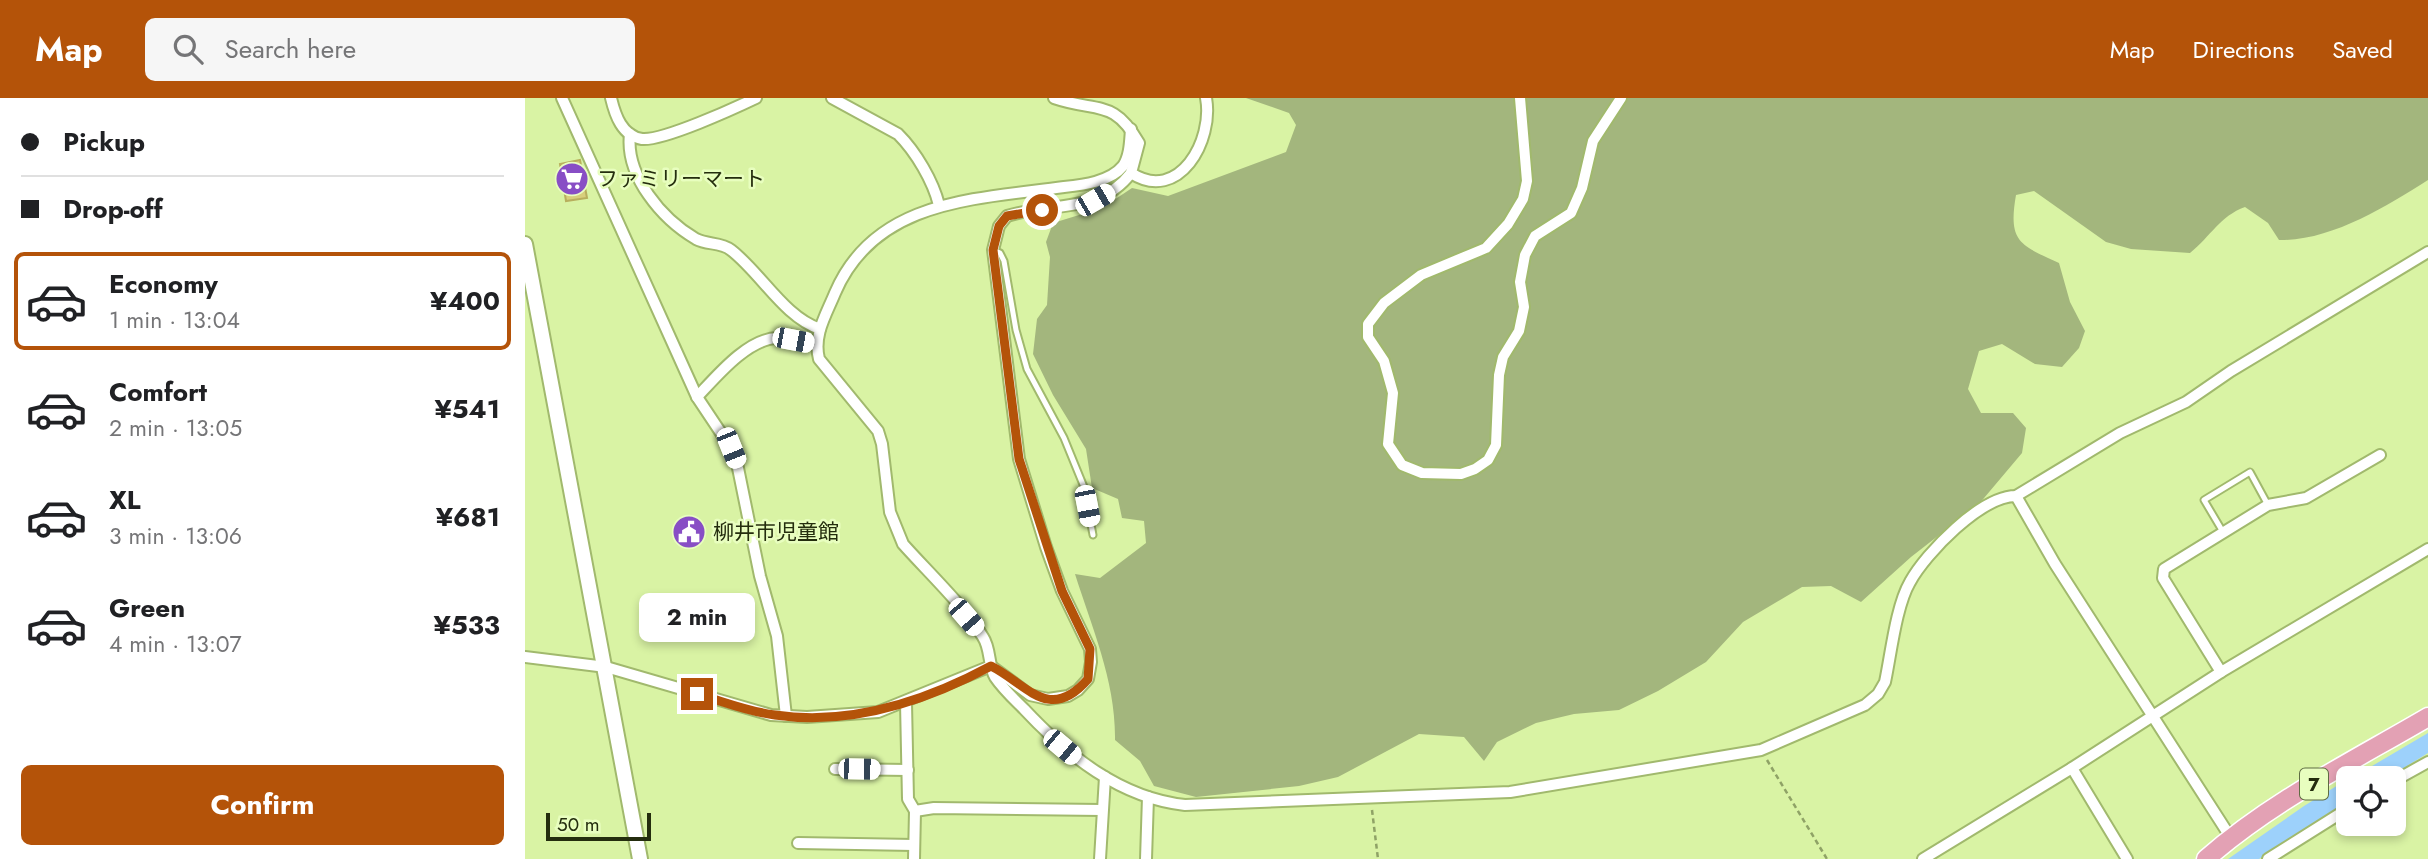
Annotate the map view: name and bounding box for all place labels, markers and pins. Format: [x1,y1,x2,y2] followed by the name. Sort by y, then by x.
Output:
[553,160,591,198] supermarket icon: ファミリーマート
[597,164,765,194] place label: ファミリーマート
[670,513,708,551] public building icon: 柳井市児童館
[713,517,839,547] place label: 柳井市児童館

